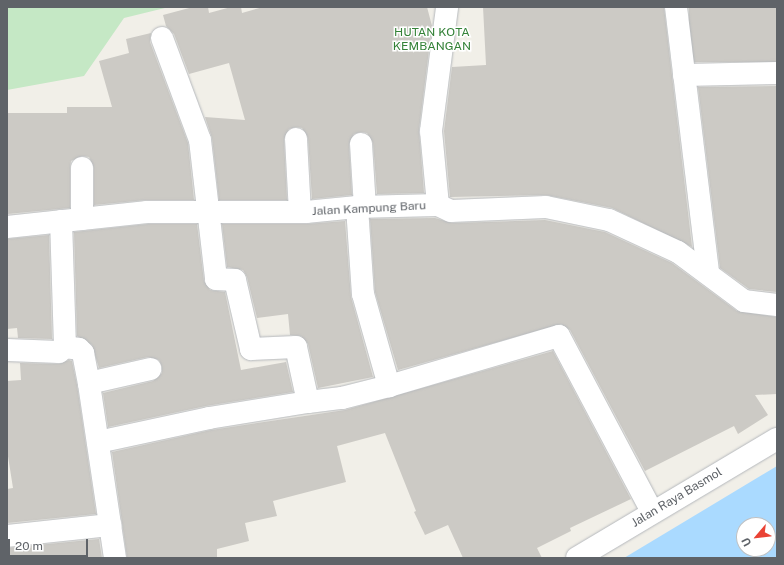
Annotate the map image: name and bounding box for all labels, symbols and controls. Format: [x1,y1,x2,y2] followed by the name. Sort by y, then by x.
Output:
[393,26,471,54] park label: HUTAN KOTA KEMBANGAN
[312,199,426,219] street label: Jalan Kampung Baru
[629,465,725,531] street label: Jalan Raya Basmol
[736,517,776,557] north arrow
[10,531,90,557] scale bar
[739,536,753,548] text: U
[15,539,43,553] text: 20 m

